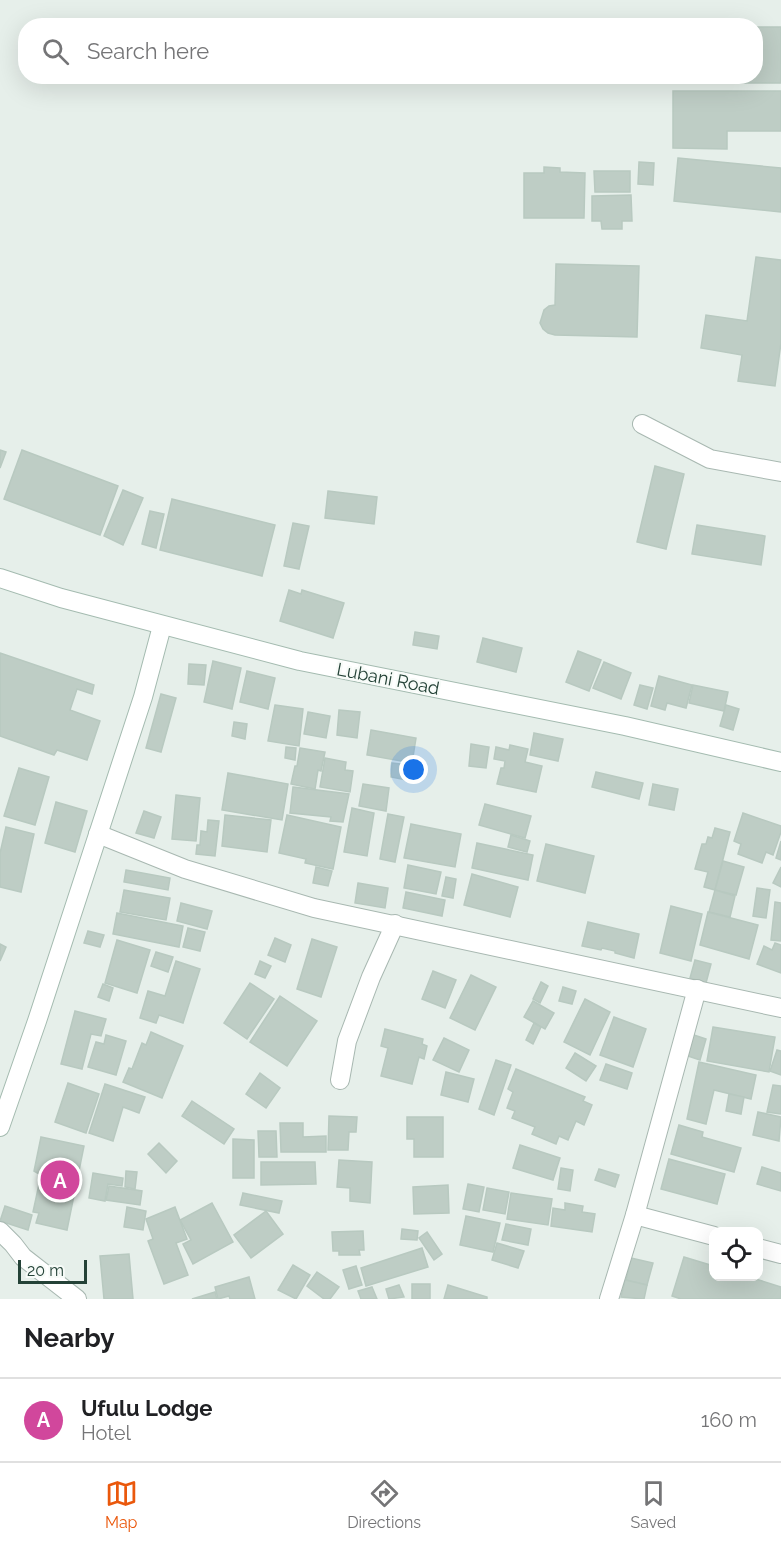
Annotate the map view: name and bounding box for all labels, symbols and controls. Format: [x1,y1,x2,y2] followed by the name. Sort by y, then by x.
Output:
[18,18,763,84] search box
[39,35,72,68] icon: search
[87,38,209,64] text: Search here
[335,658,441,699] street label: Lubani Road
[399,755,428,784] your location
[40,1158,80,1202] pin: A
[709,1227,763,1281] map controls
[709,1227,763,1281] button: locate
[18,1257,87,1284] scale bar
[27,1261,64,1280] text: 20 m
[24,1323,114,1353] text: Nearby
[81,1395,212,1421] text: Ufulu Lodge
[37,1408,50,1432] text: A
[701,1408,757,1432] text: 160 m
[81,1421,131,1445] text: Hotel
[105,1477,138,1532] tab: Map
[347,1477,421,1532] tab: Directions
[630,1477,676,1532] tab: Saved

